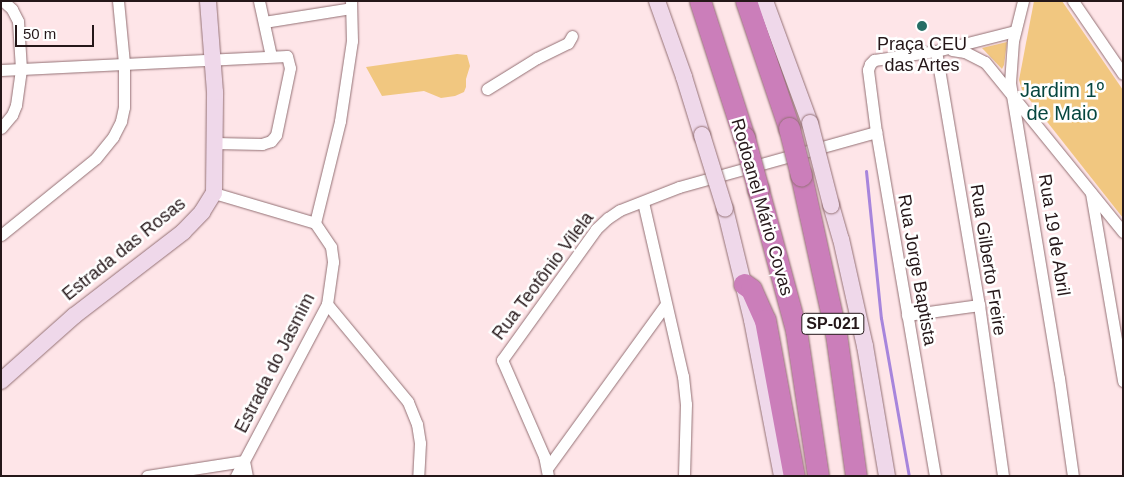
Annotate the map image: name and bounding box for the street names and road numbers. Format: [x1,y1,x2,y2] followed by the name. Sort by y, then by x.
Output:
[726,116,798,298] street label: Rodoanel Mário Covas
[1034,172,1074,298] street label: Rua 19 de Abril
[965,183,1011,337] street label: Rua Gilberto Freire
[58,193,190,305] street label: Estrada das Rosas
[893,193,941,347] street label: Rua Jorge Baptista
[488,208,598,344] street label: Rua Teotônio Vilela
[230,289,320,437] street label: Estrada do Jasmim
[800,310,866,338] road number: SP-021

